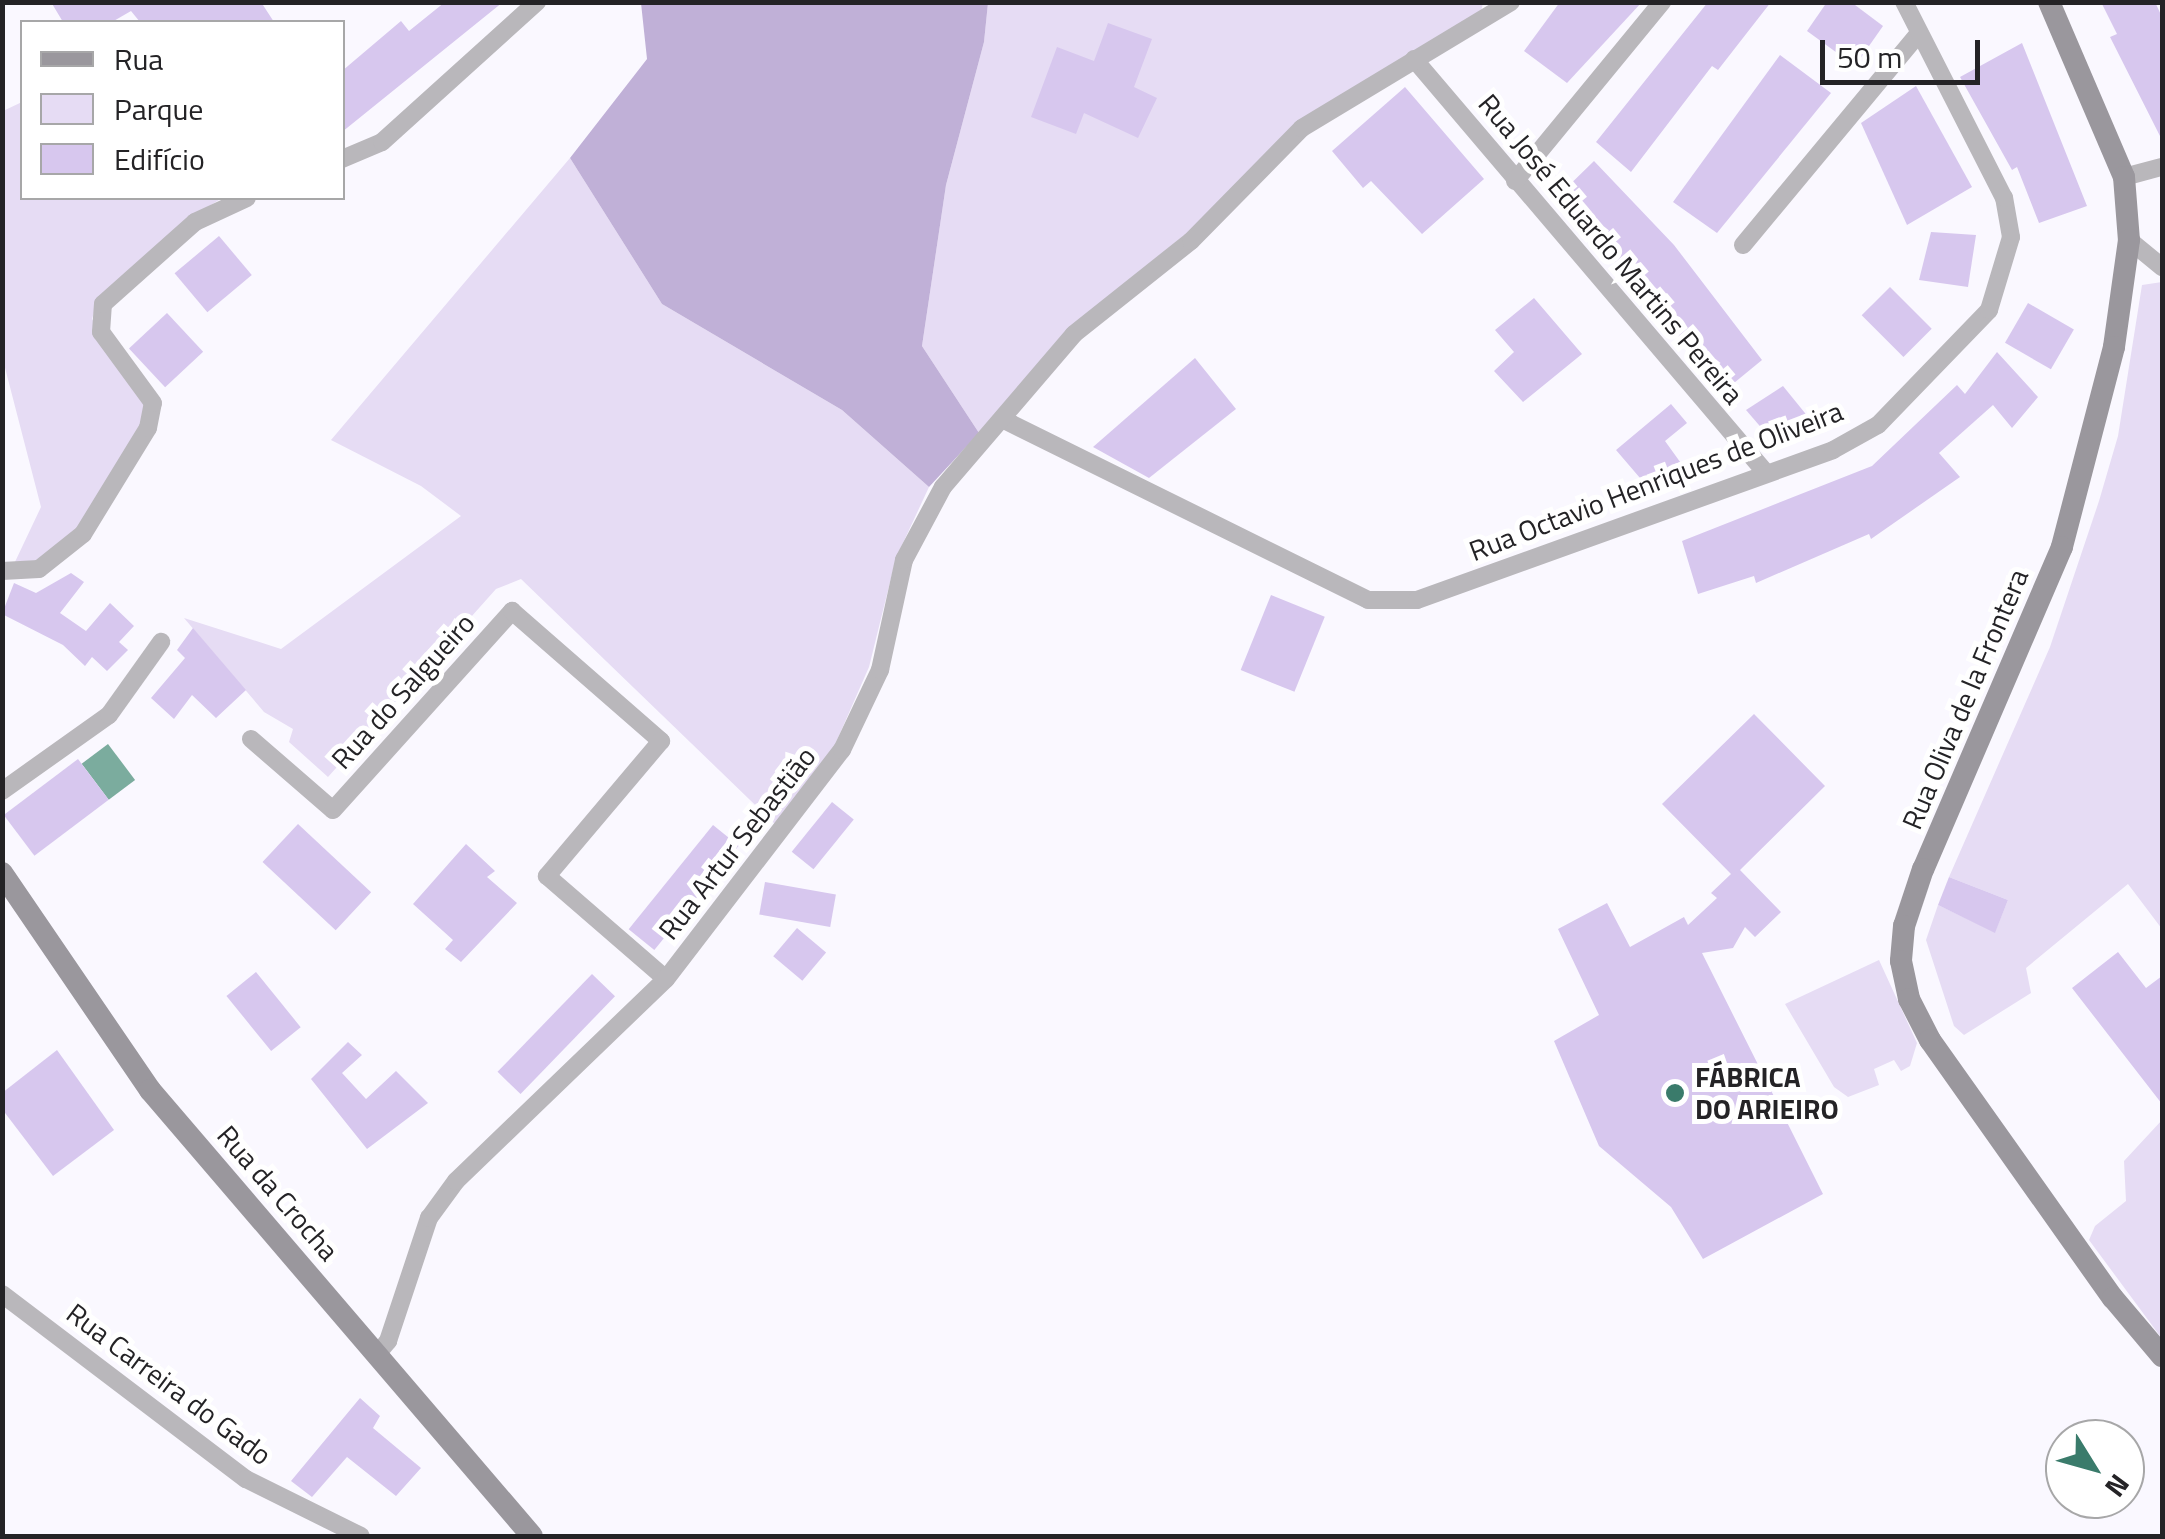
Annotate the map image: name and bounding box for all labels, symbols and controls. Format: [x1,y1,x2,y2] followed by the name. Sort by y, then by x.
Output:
[20,20,345,200] legend
[1825,20,1985,82] scale bar
[1837,34,1902,80] text: 50 m
[114,36,163,82] text: Rua
[114,86,204,132] text: Parque
[1472,87,1750,411] street label: Rua José Eduardo Martins Pereira
[114,136,205,182] text: Edifício
[1465,394,1847,568] street label: Rua Octavio Henriques de Oliveira
[1895,564,2035,834] street label: Rua Oliva de la Frontera
[324,606,482,776] street label: Rua do Salgueiro
[651,740,823,946] street label: Rua Artur Sebastião
[1695,1060,1839,1126] place label: FÁBRICA DO ARIEIRO
[1664,1082,1686,1104] marker: FÁBRICA DO ARIEIRO
[210,1119,346,1267] street label: Rua da Crocha
[60,1296,278,1472] street label: Rua Carreira do Gado
[2045,1419,2145,1519] north arrow
[2095,1465,2141,1507] text: N

